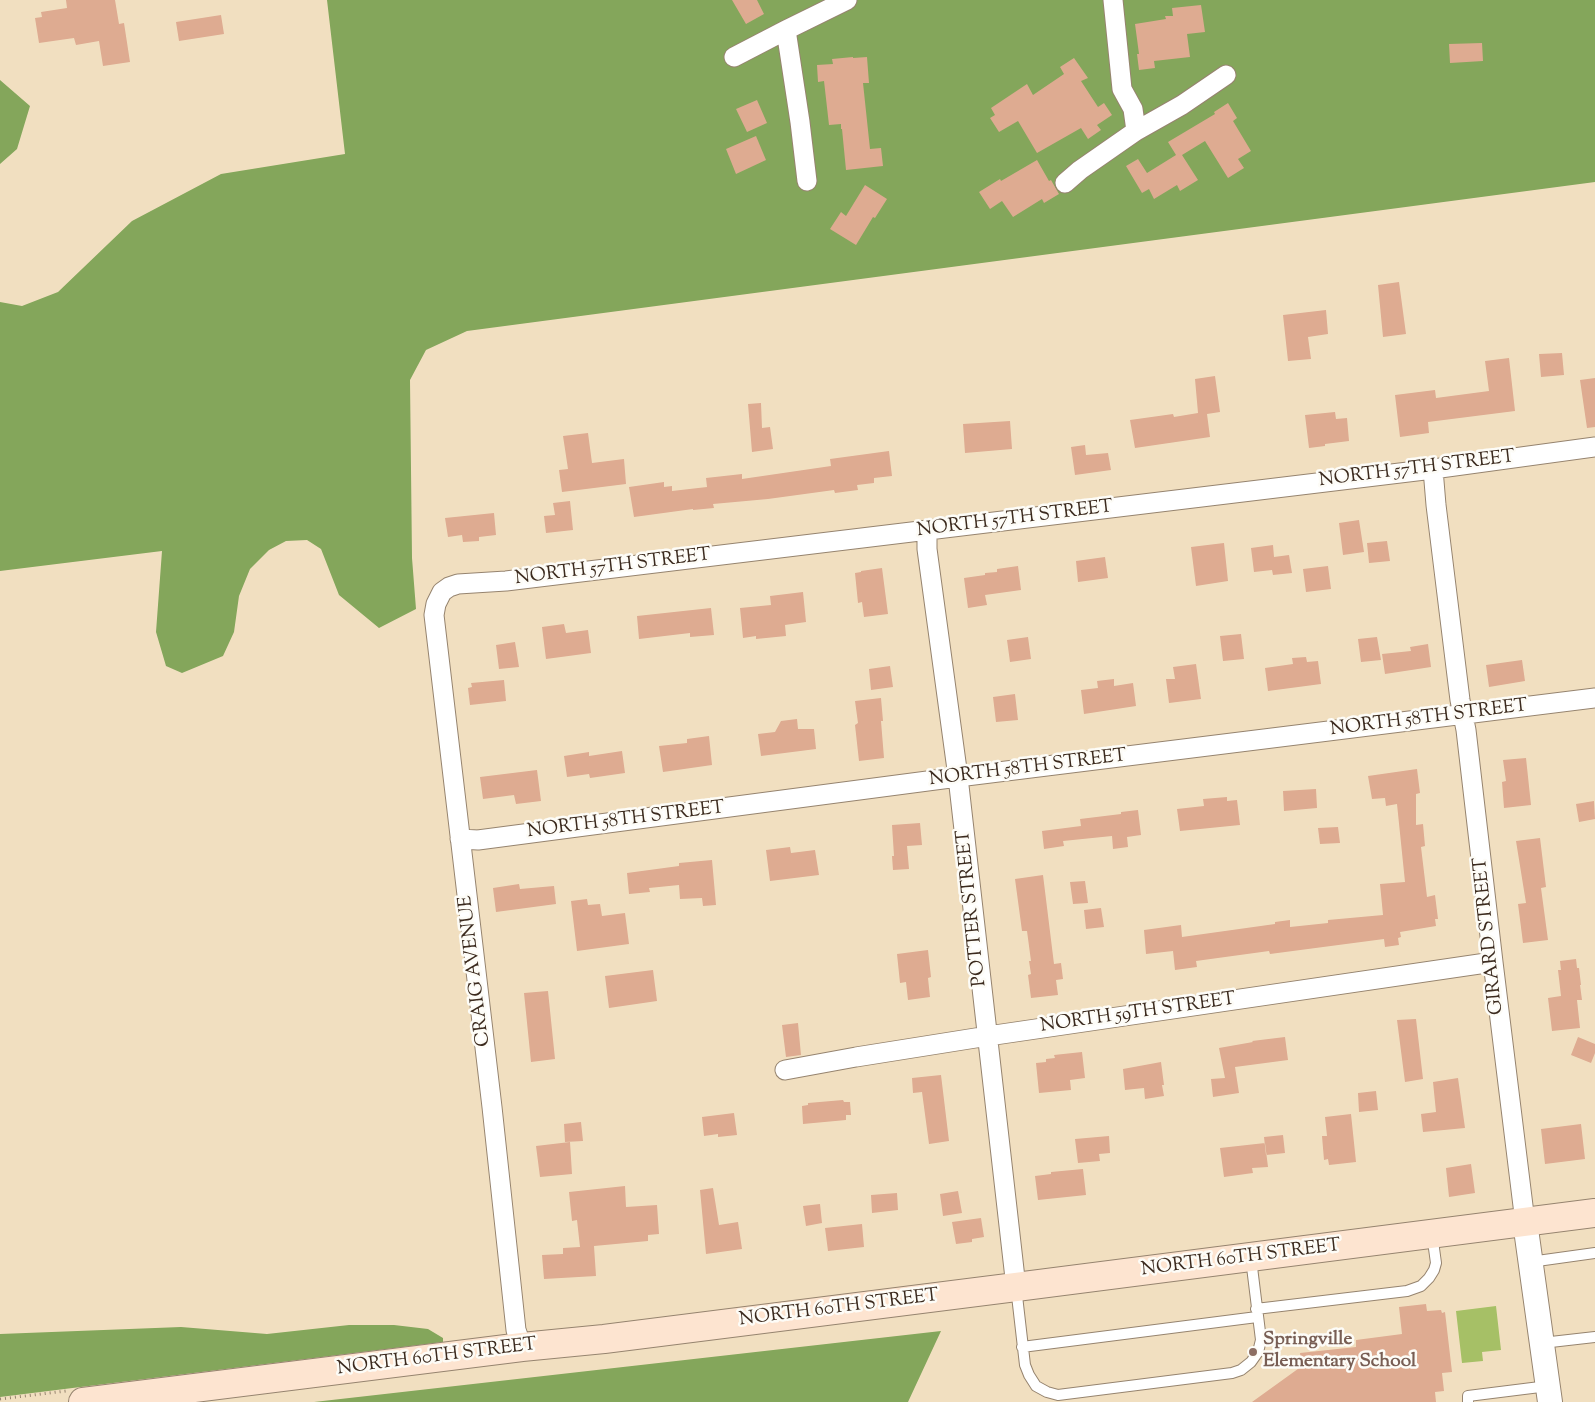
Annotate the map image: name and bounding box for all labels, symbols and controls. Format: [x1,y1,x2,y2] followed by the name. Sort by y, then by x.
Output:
[1318,447,1516,493] street label: NORTH 57TH STREET
[916,497,1114,543] street label: NORTH 57TH STREET
[514,545,712,591] street label: NORTH 57TH STREET
[1329,696,1529,742] street label: NORTH 58TH STREET
[928,746,1128,792] street label: NORTH 58TH STREET
[526,798,726,844] street label: NORTH 58TH STREET
[953,829,993,987] street label: POTTER STREET
[1470,856,1510,1016] street label: GIRARD STREET
[455,894,497,1048] street label: CRAIG AVENUE
[1039,989,1237,1039] street label: NORTH 59TH STREET
[1140,1235,1342,1283] street label: NORTH 60TH STREET
[738,1285,940,1333] street label: NORTH 60TH STREET
[1263,1330,1416,1374] place label: Springville Elementary School
[336,1334,538,1382] street label: NORTH 60TH STREET
[1247,1346,1259,1358] marker: Springville Elementary School

